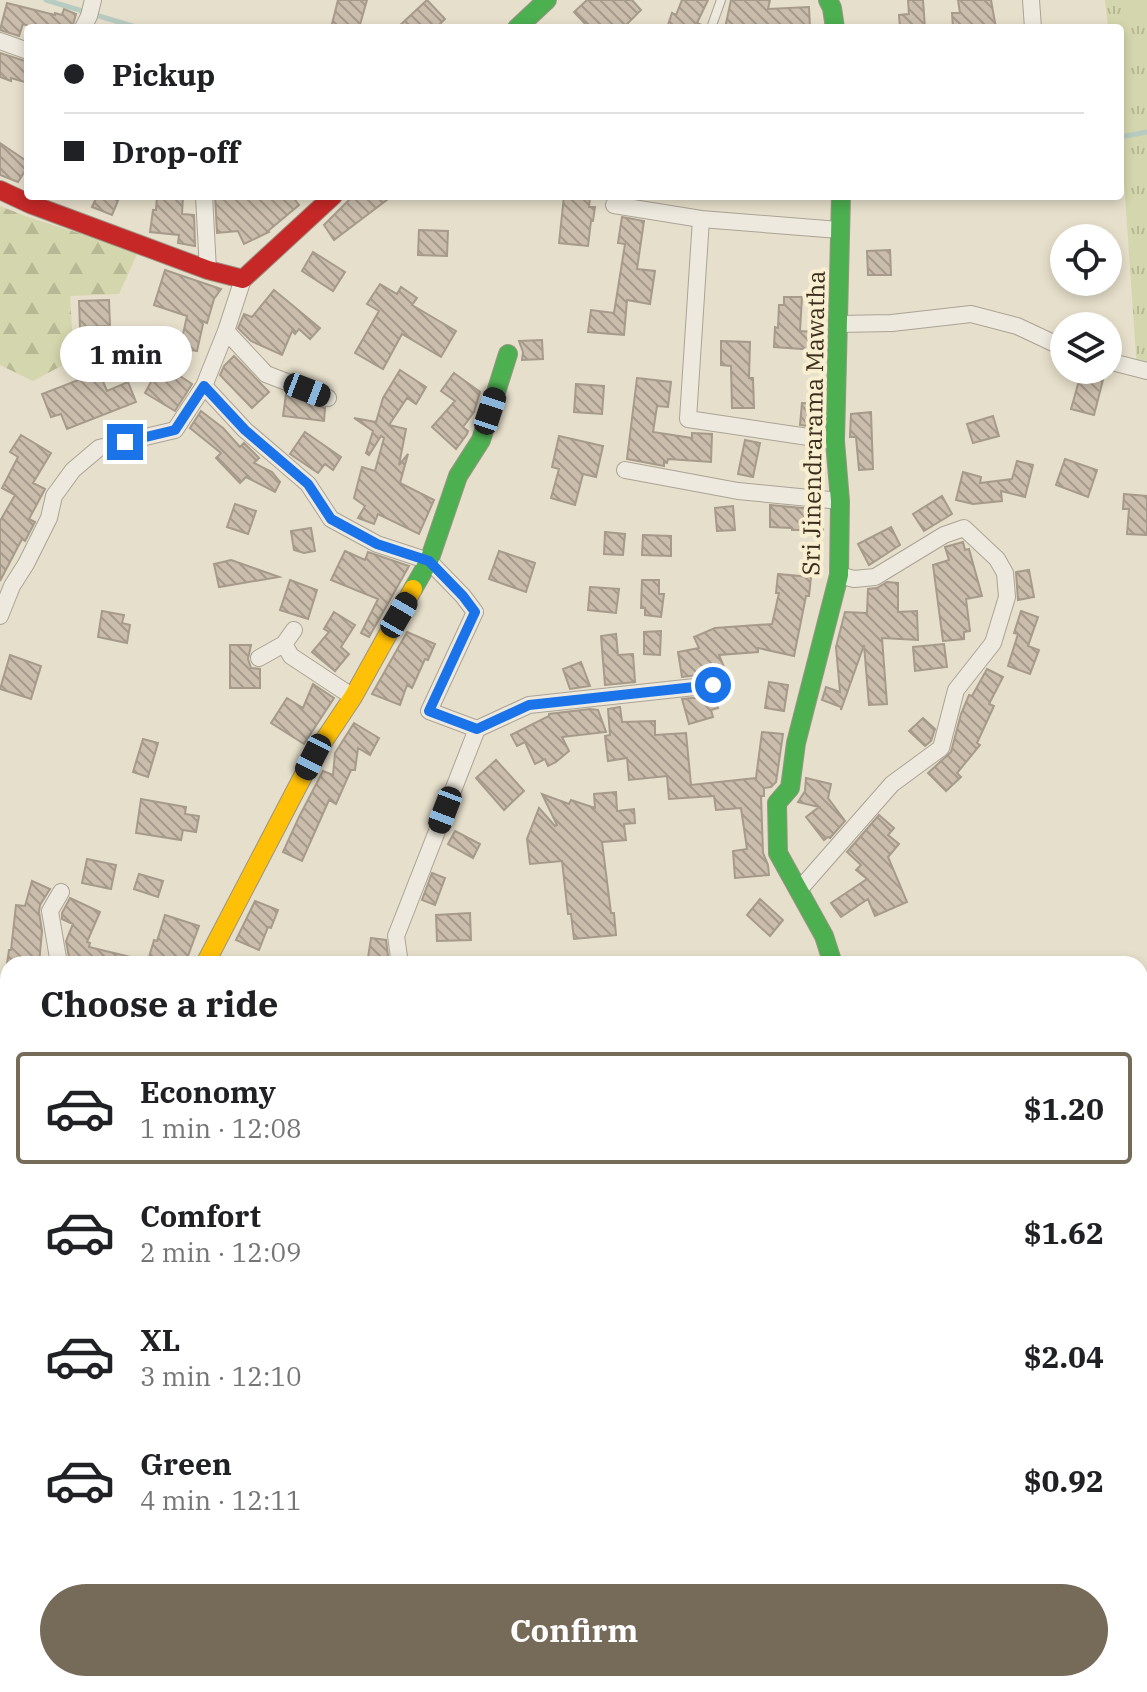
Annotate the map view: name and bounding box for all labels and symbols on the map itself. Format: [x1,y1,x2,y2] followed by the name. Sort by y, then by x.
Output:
[794,270,832,576] street label: Sri Jinendrarama Mawatha
[59,326,191,382] callout: 1 min
[280,370,334,410] car
[471,384,509,438] car
[107,424,143,460] route end
[377,588,421,642] car
[695,667,731,703] route start
[291,730,335,784] car
[425,783,465,837] car

